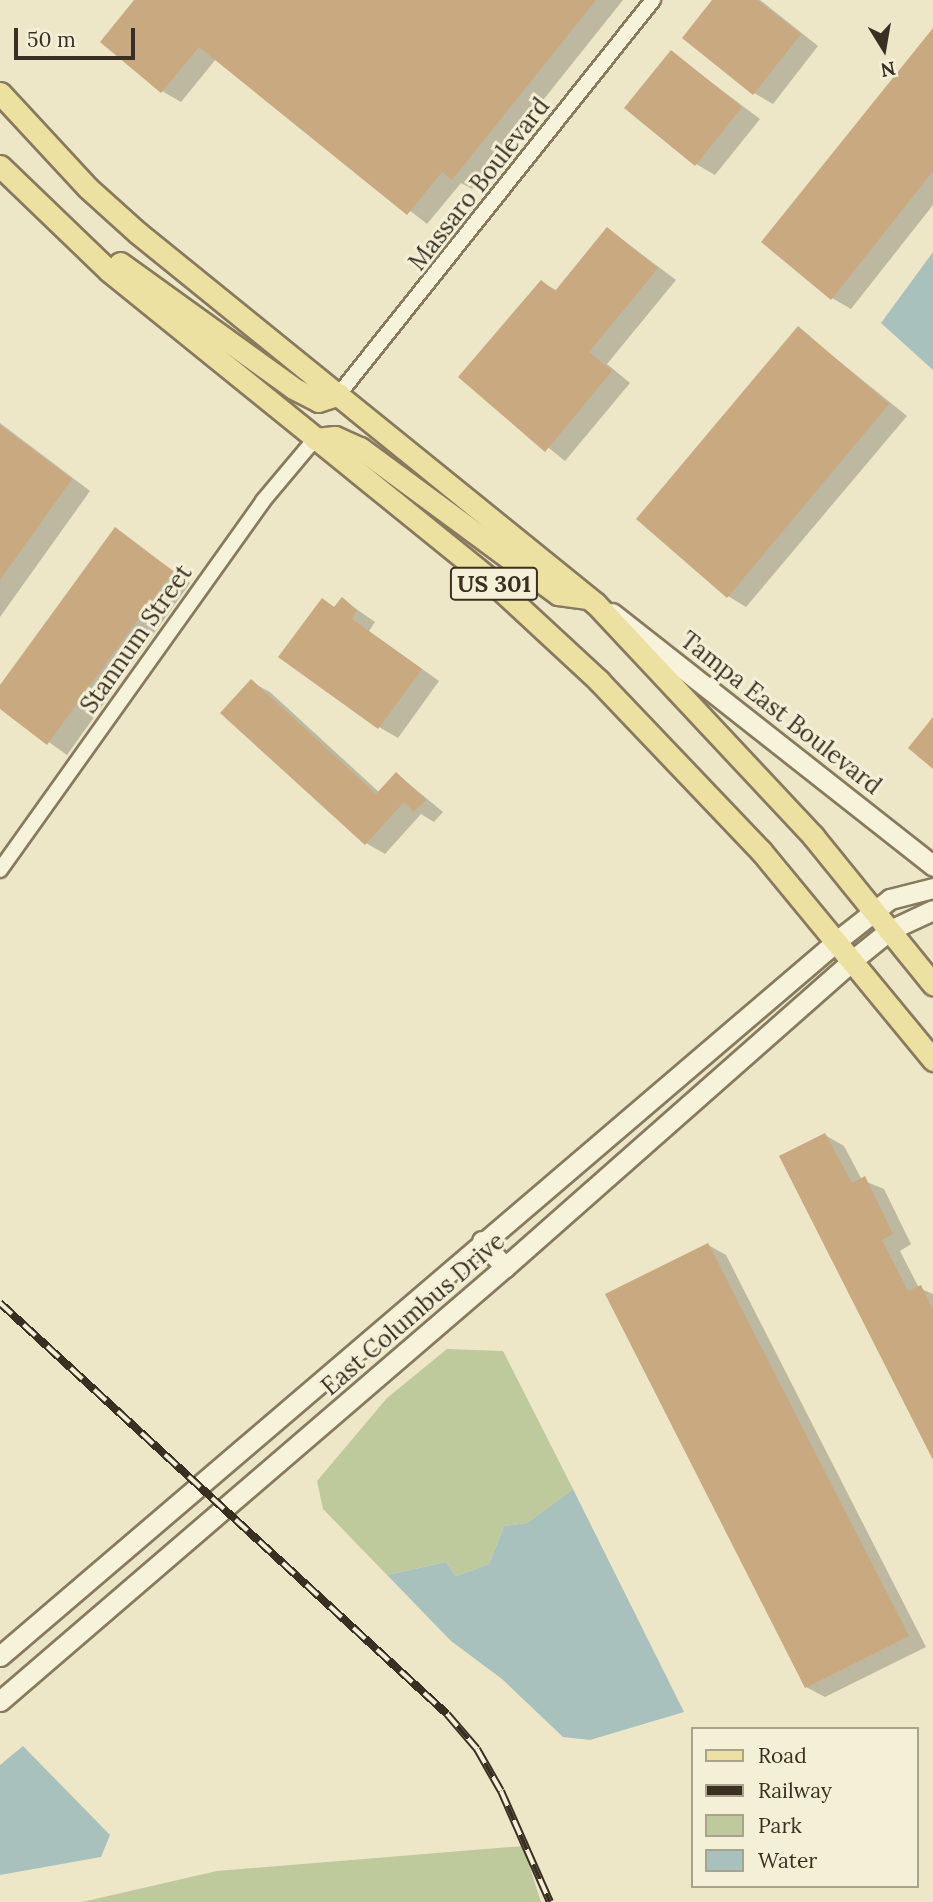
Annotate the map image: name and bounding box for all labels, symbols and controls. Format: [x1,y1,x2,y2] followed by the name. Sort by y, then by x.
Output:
[18,14,138,58] scale bar
[849,14,919,84] north arrow
[27,26,76,53] text: 50 m
[879,56,898,83] text: N
[403,92,555,276] street label: Massaro Boulevard
[74,559,198,719] street label: Stannum Street
[448,564,540,604] road number: US 301
[675,626,887,800] street label: Tampa East Boulevard
[316,1227,510,1401] street label: East Columbus Drive
[692,1727,919,1888] legend
[758,1742,807,1769] text: Road
[758,1777,832,1804] text: Railway
[758,1812,802,1839] text: Park
[758,1847,817,1874] text: Water

